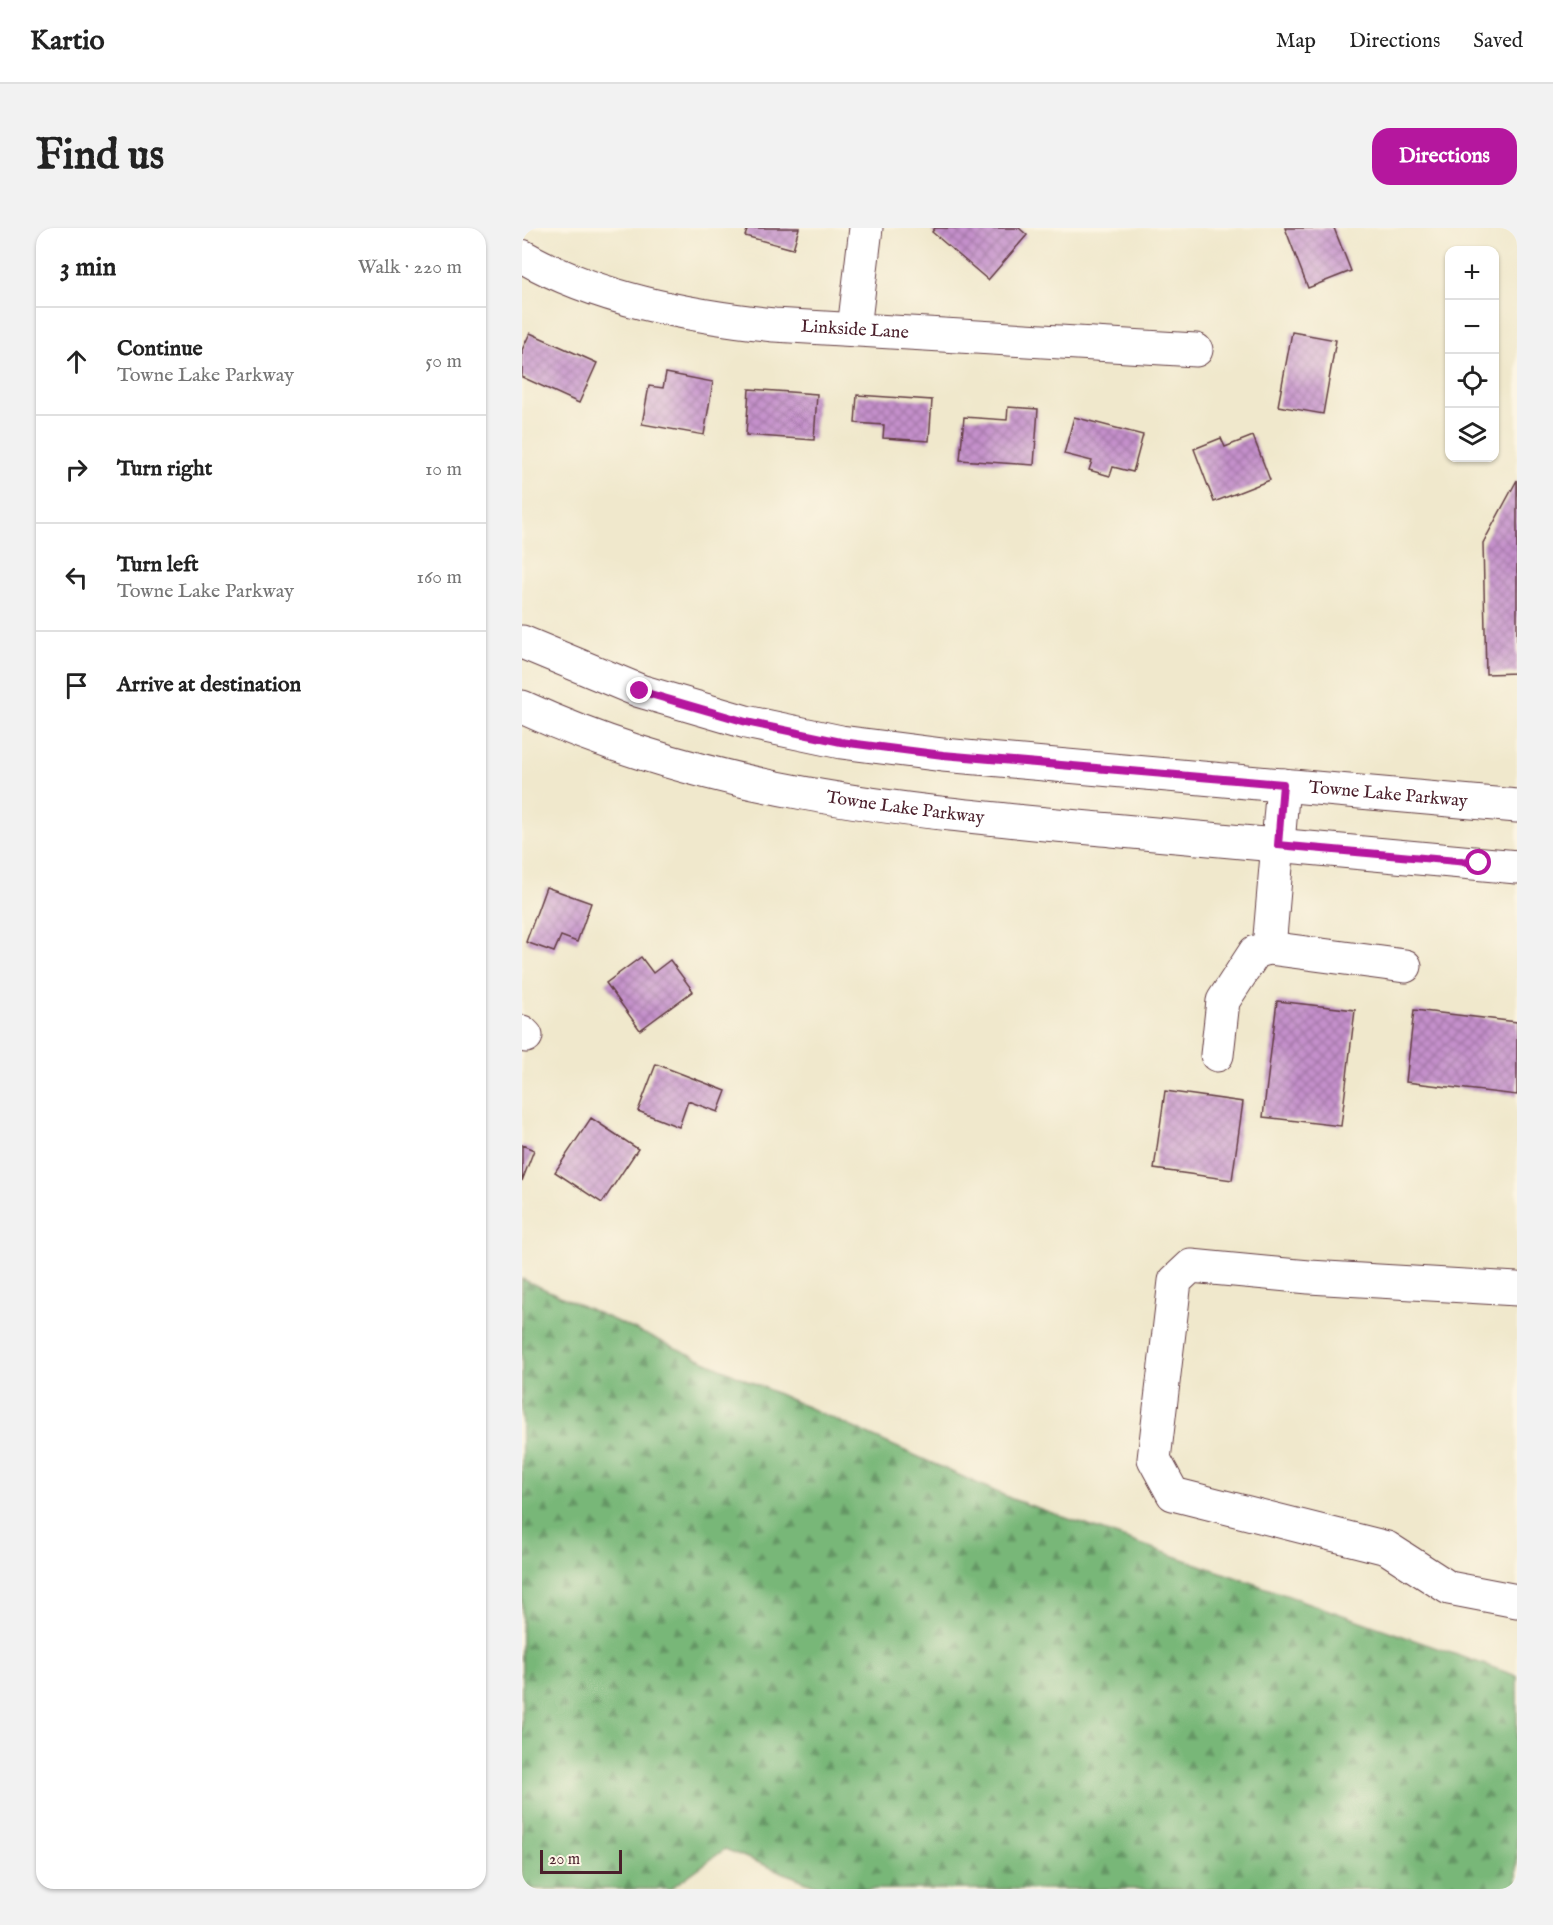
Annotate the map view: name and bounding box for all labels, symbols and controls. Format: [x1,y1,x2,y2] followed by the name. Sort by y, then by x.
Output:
[30,24,105,59] text: Kartio
[1276,28,1316,55] text: Map
[1349,28,1440,55] text: Directions
[1473,28,1523,55] text: Saved
[1372,128,1517,185] button: Directions
[36,130,164,183] text: Find us
[1445,246,1499,462] map controls
[1445,246,1499,300] button: +
[60,251,116,284] text: 3 min
[358,255,462,280] text: Walk · 220 m
[1445,300,1499,354] button: −
[800,315,909,344] street label: Linkside Lane
[117,335,203,363] text: Continue
[60,345,93,378] icon: ahead
[425,349,462,374] text: 50 m
[1445,354,1499,408] button: locate
[117,363,294,388] text: Towne Lake Parkway
[1445,408,1499,462] button: layers
[60,453,93,486] icon: right
[117,455,212,483] text: Turn right
[425,457,462,482] text: 10 m
[117,551,199,579] text: Turn left
[60,561,93,594] icon: left
[416,565,462,590] text: 160 m
[117,579,294,604] text: Towne Lake Parkway
[60,669,93,702] icon: arrive
[117,671,301,699] text: Arrive at destination
[626,677,652,703] route end
[1308,776,1469,813] street label: Towne Lake Parkway
[824,786,986,829] street label: Towne Lake Parkway
[1465,849,1491,875] route start
[540,1847,622,1874] scale bar
[549,1850,580,1870] text: 20 m

